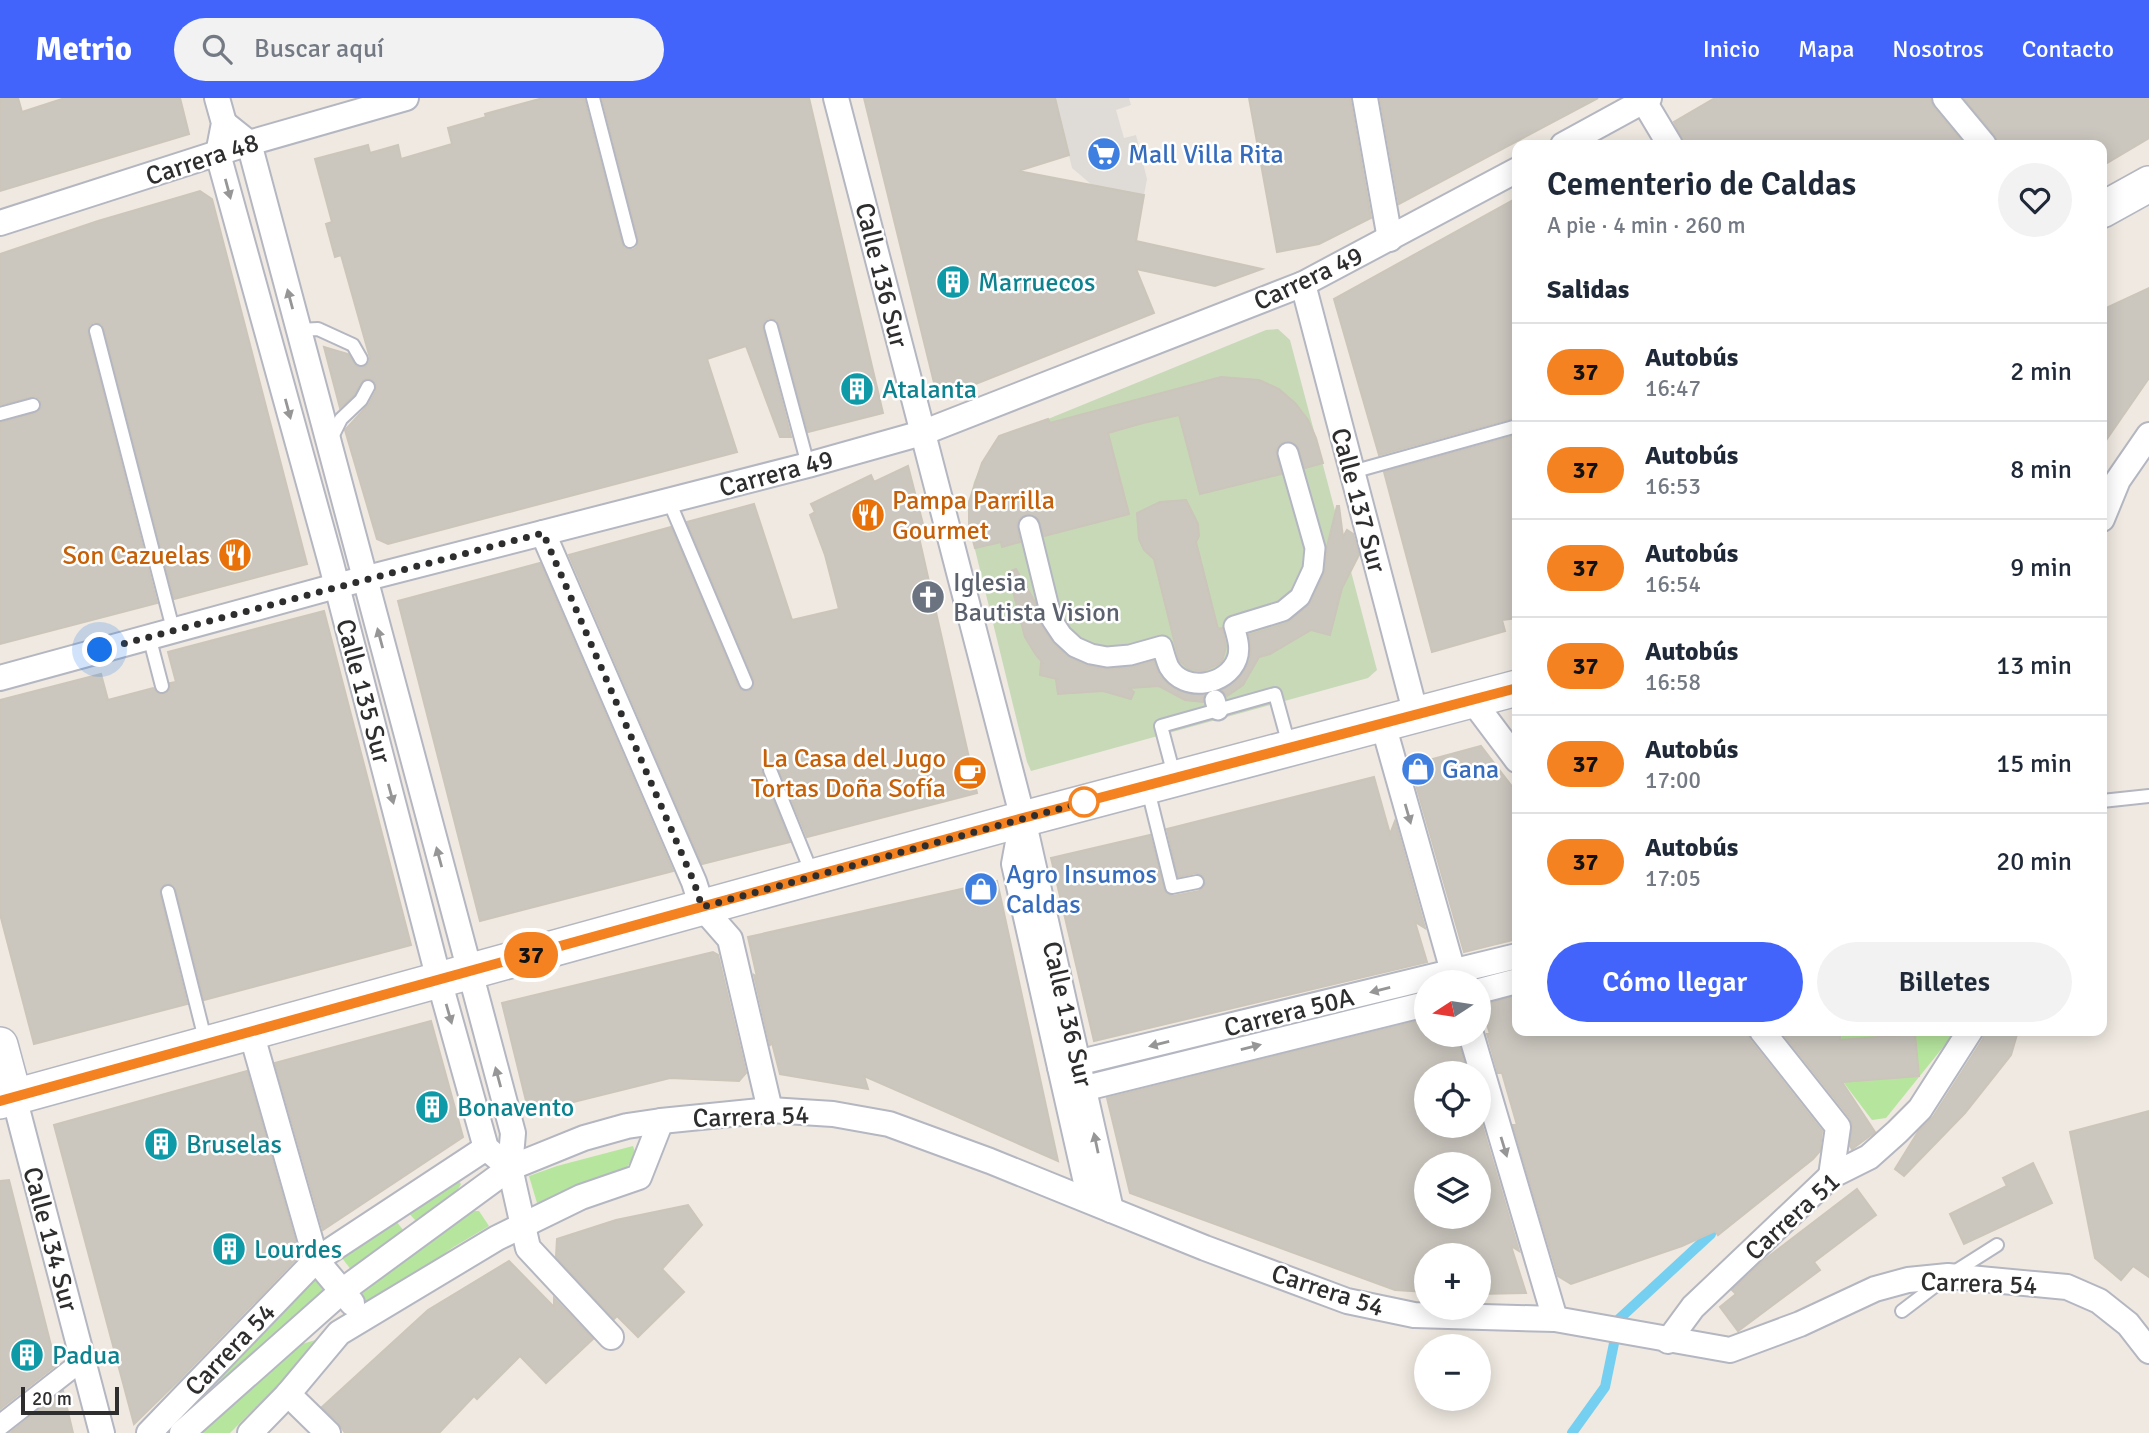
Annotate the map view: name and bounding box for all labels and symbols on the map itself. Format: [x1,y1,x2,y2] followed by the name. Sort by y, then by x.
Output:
[142,127,263,193] street label: Carrera 48
[1085,135,1123,173] supermarket icon: Mall Villa Rita
[1128,139,1284,171] place label: Mall Villa Rita
[223,179,233,200] one-way arrow
[848,199,915,351] street label: Calle 136 Sur
[1249,240,1368,318] street label: Carrera 49
[934,263,972,301] building icon: Marruecos
[978,267,1095,299] place label: Marruecos
[284,288,295,310] one-way arrow
[838,370,876,408] building icon: Atalanta
[882,374,977,406] place label: Atalanta
[283,398,294,420] one-way arrow
[1323,425,1393,576] street label: Calle 137 Sur
[716,443,837,505] street label: Carrera 49
[892,485,1055,547] place label: Pampa Parrilla Gourmet
[849,496,887,534] restaurant icon: Pampa Parrilla Gourmet
[216,536,254,574] restaurant icon: Son Cazuelas
[62,540,210,572] place label: Son Cazuelas
[953,567,1120,629] place label: Iglesia Bautista Vision
[909,578,947,616] church icon: Iglesia Bautista Vision
[328,616,398,767] street label: Calle 135 Sur
[374,626,385,648] one-way arrow
[82,632,117,667] your location
[751,743,946,805] place label: La Casa del Jugo Tortas Doña Sofía
[1399,750,1437,788] shop icon: Gana
[951,754,989,792] cafe icon: La Casa del Jugo Tortas Doña Sofía
[1442,754,1499,786] place label: Gana
[386,784,396,805] one-way arrow
[1069,787,1099,817] unlabelled marker
[1403,803,1413,824] one-way arrow
[433,846,444,868] one-way arrow
[1006,859,1157,921] place label: Agro Insumos Caldas
[962,870,1000,908] shop icon: Agro Insumos Caldas
[500,932,562,978] line badge: 37
[1035,938,1099,1090] street label: Calle 136 Sur
[1414,970,1491,1046] north arrow
[1221,981,1358,1045] street label: Carrera 50A
[1369,985,1391,996] one-way arrow
[444,1004,454,1025] one-way arrow
[1148,1038,1170,1049] one-way arrow
[1240,1041,1262,1052] one-way arrow
[492,1066,503,1088] one-way arrow
[413,1088,451,1126] building icon: Bonavento
[457,1092,574,1124] place label: Bonavento
[692,1099,810,1135] street label: Carrera 54
[142,1125,180,1163] building icon: Bruselas
[186,1129,282,1161] place label: Bruselas
[1091,1132,1102,1154] one-way arrow
[1500,1136,1510,1157] one-way arrow
[15,1164,85,1315] street label: Calle 134 Sur
[1739,1166,1847,1268] street label: Carrera 51
[210,1230,248,1268] building icon: Lourdes
[254,1234,342,1266] place label: Lourdes
[1267,1258,1388,1324] street label: Carrera 54
[1920,1266,2038,1302] street label: Carrera 54
[179,1297,283,1403] street label: Carrera 54
[8,1336,46,1374] building icon: Padua
[52,1340,120,1372] place label: Padua
[21,1384,119,1416] scale bar

